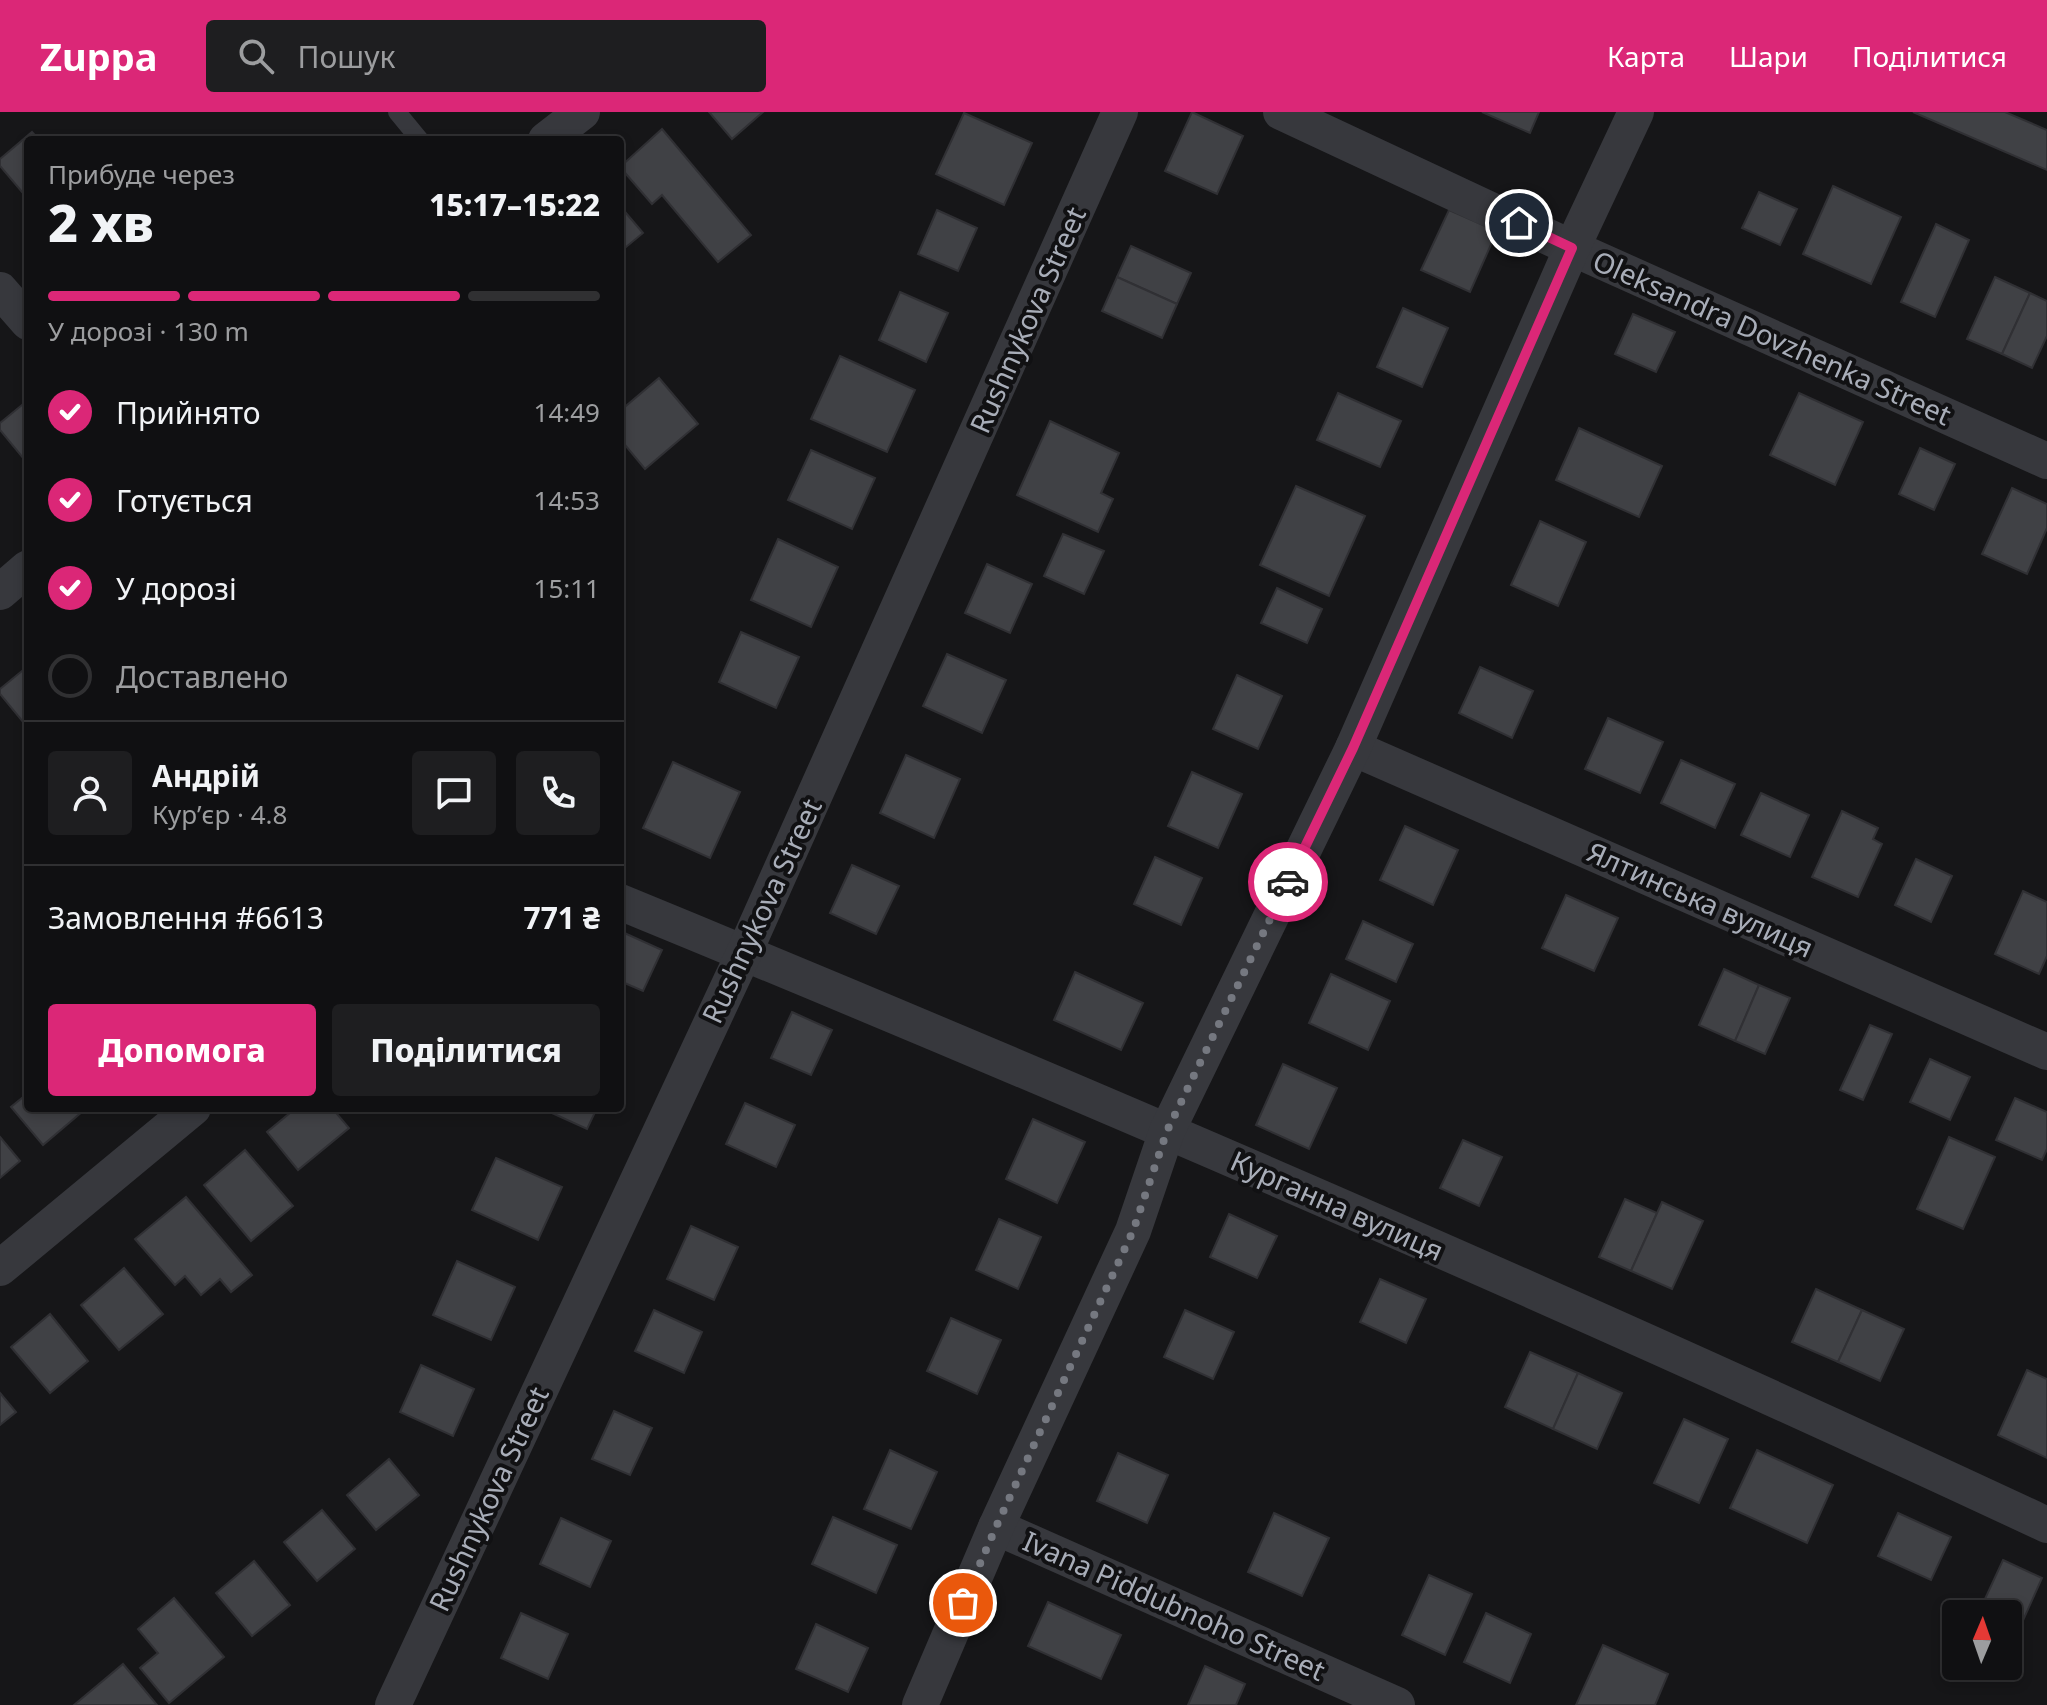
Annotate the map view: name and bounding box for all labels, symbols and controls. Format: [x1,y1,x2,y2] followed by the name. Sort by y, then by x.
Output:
[206,20,766,92] search box
[40,30,158,82] text: Zuppa
[234,34,278,78] icon: search
[298,36,395,77] text: Пошук
[1607,37,1685,75] text: Карта
[1729,37,1808,75] text: Шари
[1852,37,2007,75] text: Поділитися
[48,156,235,192] text: Прибуде через
[429,184,600,225] text: 15:17–15:22
[48,186,154,257] text: 2 хв
[1485,189,1553,257] pin
[960,201,1094,439] street label: Rushnykova Street
[1497,201,1541,245] icon: home
[1587,241,1957,433] street label: Oleksandra Dovzhenka Street
[48,313,249,349] text: У дорозі · 130 m
[48,390,92,434] icon: check
[116,392,261,433] text: Прийнято
[534,394,600,430] text: 14:49
[48,478,92,522] icon: check
[116,480,253,521] text: Готується
[534,482,600,518] text: 14:53
[48,566,92,610] icon: check
[116,568,237,609] text: У дорозі
[534,570,600,606] text: 15:11
[116,656,288,697] text: Доставлено
[48,751,132,835] button: person
[412,751,496,835] button: chat
[516,751,600,835] button: phone
[152,755,260,796] text: Андрій
[692,792,830,1029] street label: Rushnykova Street
[152,796,287,832] text: Кур’єр · 4.8
[1581,832,1819,966] street label: Ялтинська вулиця
[1248,842,1328,922] courier
[1266,860,1310,904] icon: car
[48,897,324,938] text: Замовлення #6613
[524,897,600,938] text: 771 ₴
[48,1004,316,1096] button: Допомога
[332,1004,600,1096] button: Поділитися
[1225,1141,1450,1269] street label: Курганна вулиця
[419,1380,557,1617] street label: Rushnykova Street
[1017,1521,1331,1689] street label: Ivana Piddubnoho Street
[929,1569,997,1637] pin
[941,1581,985,1625] icon: bag
[1942,1600,2022,1680] north arrow
[1942,1600,2022,1680] map controls

